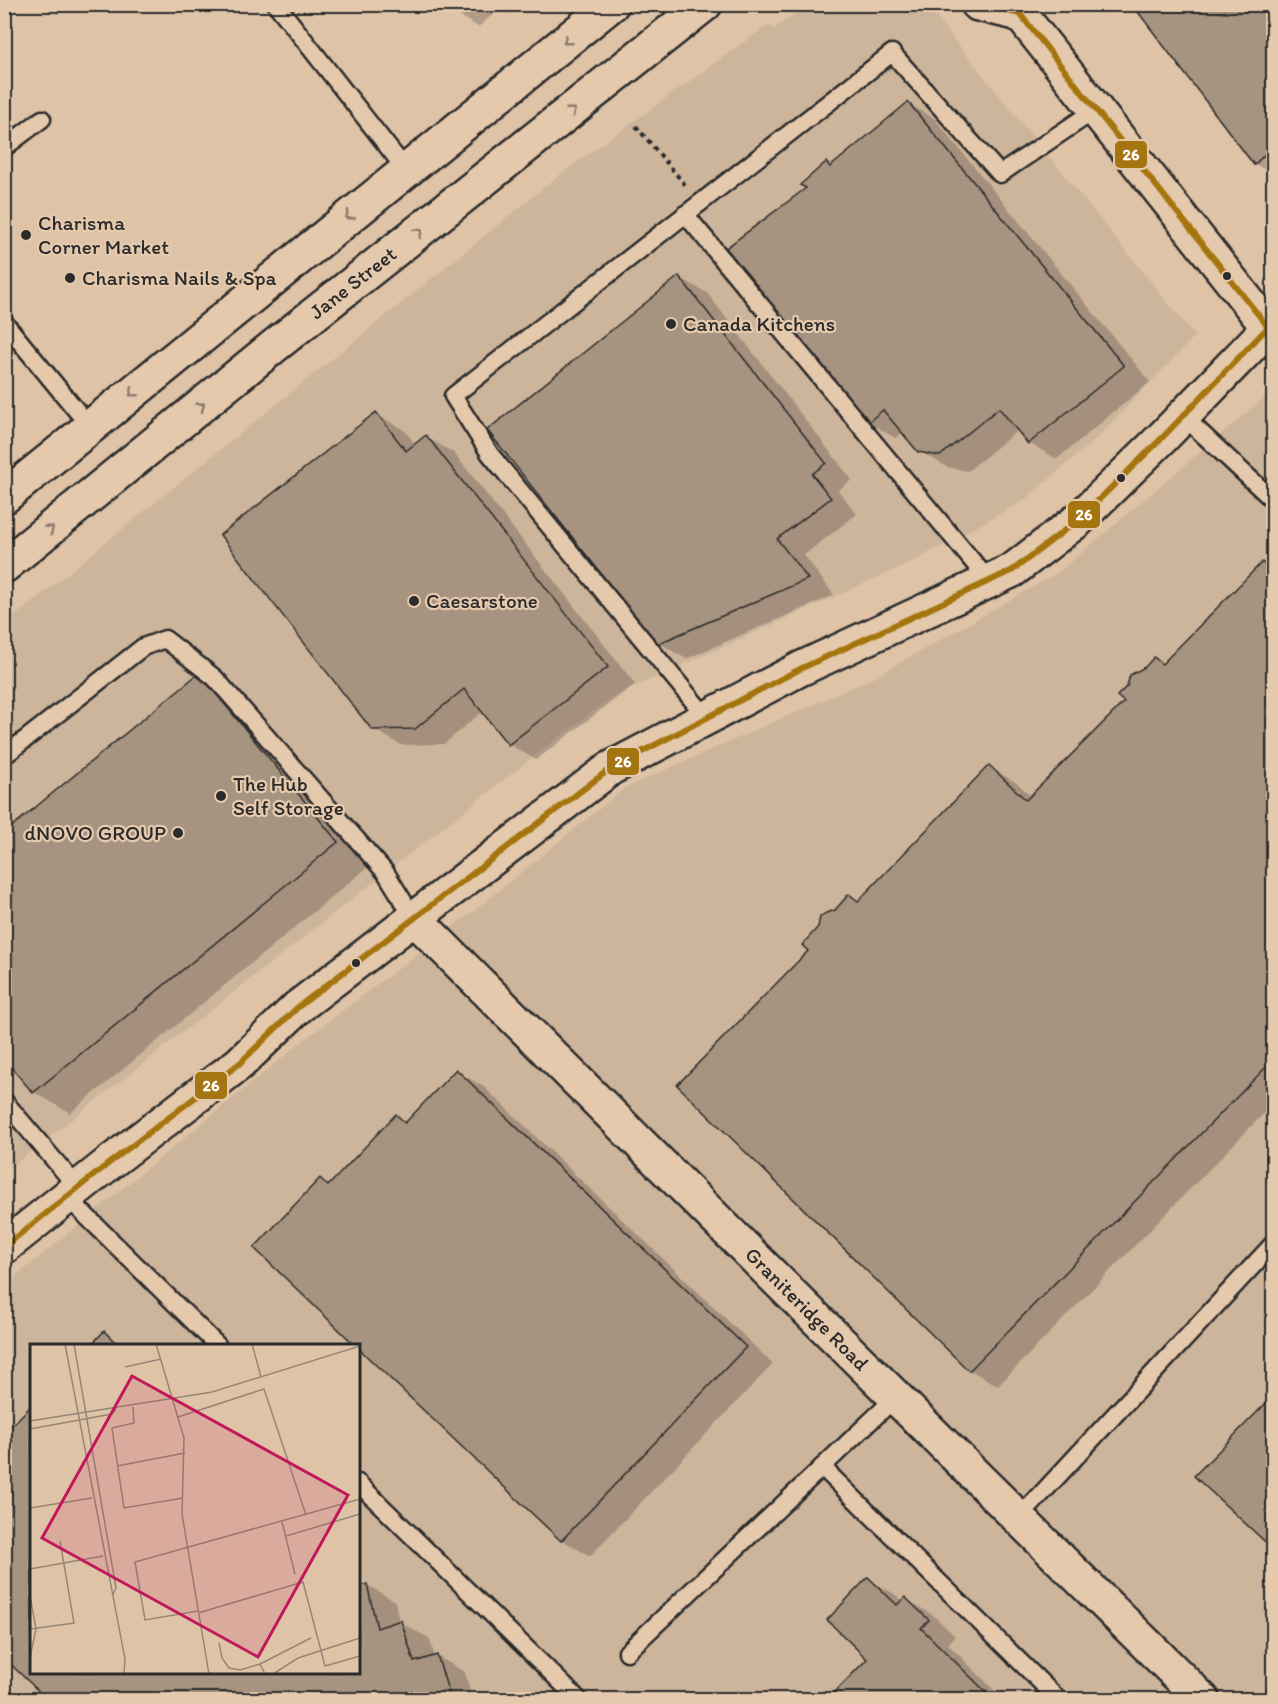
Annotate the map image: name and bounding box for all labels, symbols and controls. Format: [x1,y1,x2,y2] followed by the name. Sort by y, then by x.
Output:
[562,34,573,45] one-way arrow
[565,107,576,118] one-way arrow
[1114,140,1148,169] line badge: 26
[1123,145,1140,164] text: 26
[345,209,356,220] one-way arrow
[38,210,169,259] place label: Charisma Corner Market
[19,228,33,242] marker: Charisma Corner Market
[412,228,423,239] one-way arrow
[304,241,401,324] street label: Jane Street
[82,265,277,290] place label: Charisma Nails & Spa
[1221,270,1233,282] unlabelled marker
[63,271,77,285] marker: Charisma Nails & Spa
[683,311,835,336] place label: Canada Kitchens
[664,317,678,331] marker: Canada Kitchens
[129,386,140,397] one-way arrow
[194,403,205,414] one-way arrow
[1115,472,1127,484] unlabelled marker
[1067,500,1101,529] line badge: 26
[1076,505,1093,524] text: 26
[43,526,54,537] one-way arrow
[426,588,538,613] place label: Caesarstone
[407,594,421,608] marker: Caesarstone
[606,747,640,776] line badge: 26
[615,752,632,771] text: 26
[233,771,344,820] place label: The Hub Self Storage
[214,789,228,803] marker: The Hub Self Storage
[25,820,166,845] place label: dNOVO GROUP
[171,826,185,840] marker: dNOVO GROUP
[350,957,362,969] unlabelled marker
[194,1071,228,1100] line badge: 26
[203,1076,220,1095] text: 26
[740,1242,875,1376] street label: Graniteridge Road
[30,1344,360,1674] inset map

